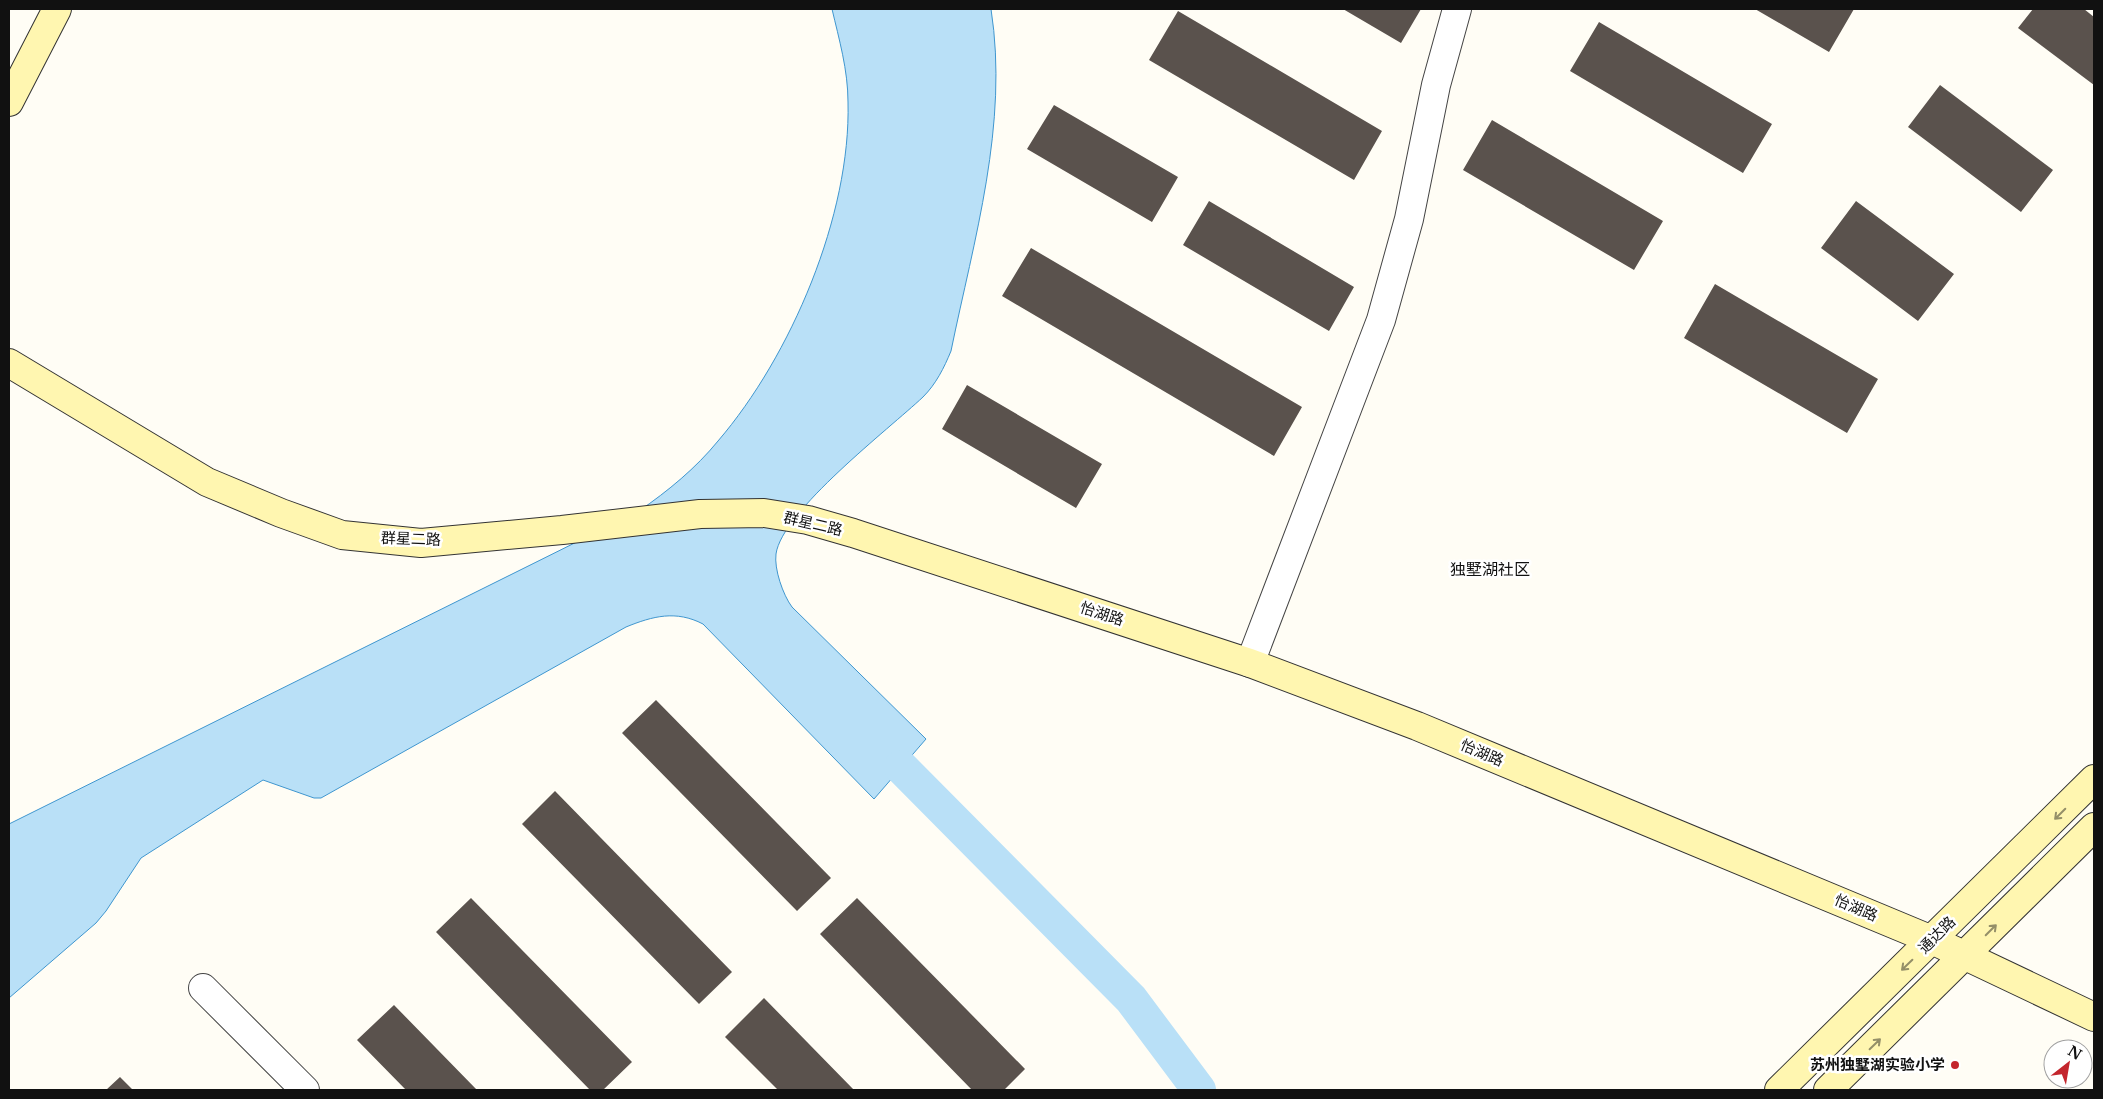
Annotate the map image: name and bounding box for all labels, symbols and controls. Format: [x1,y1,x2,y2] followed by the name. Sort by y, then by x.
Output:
[782,508,844,540] street label: 群星二路
[381,528,441,549] street label: 群星二路
[1450,559,1530,579] district label: 独墅湖社区
[1078,598,1126,630] street label: 怡湖路
[1458,735,1507,770] street label: 怡湖路
[2054,807,2066,819] one-way arrow
[1832,890,1881,925] street label: 怡湖路
[1914,912,1959,957] street label: 通达路
[1984,924,1997,936] one-way arrow
[1901,959,1913,971] one-way arrow
[1869,1038,1881,1050] one-way arrow
[2043,1039,2093,1089] north arrow
[2064,1042,2085,1064] text: N
[1810,1055,1945,1074] place label: 苏州独墅湖实验小学
[1949,1059,1961,1071] marker: 苏州独墅湖实验小学

